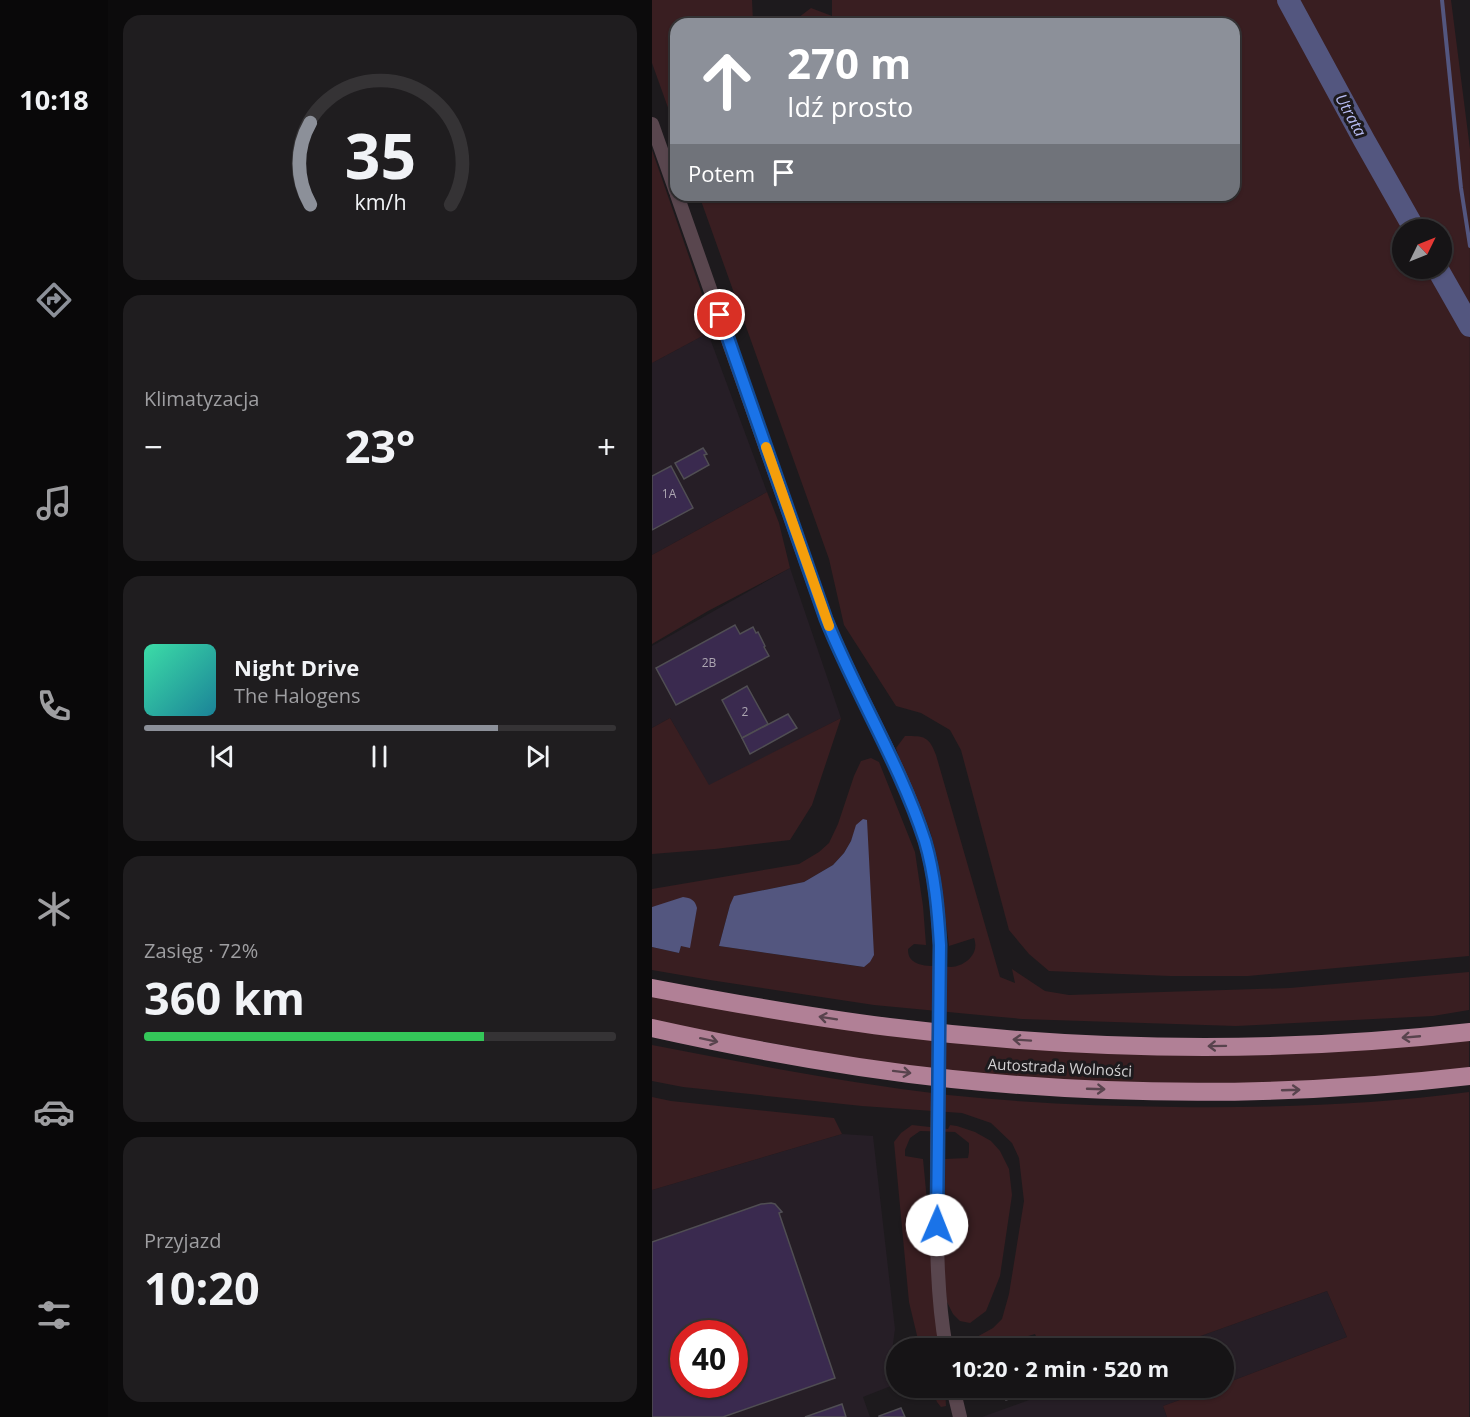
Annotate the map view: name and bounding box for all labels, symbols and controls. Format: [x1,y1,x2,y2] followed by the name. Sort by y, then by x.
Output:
[787,34,911,91] text: 270 m
[688,42,766,120] icon: ahead
[19,81,89,118] text: 10:18
[787,88,913,125] text: Idź prosto
[1330,90,1372,140] water label: Utrata
[344,112,416,197] text: 35
[767,156,800,189] icon: arrive
[688,158,755,188] text: Potem
[354,187,406,216] text: km/h
[1392,219,1452,279] north arrow
[1392,219,1452,279] map controls
[33,279,75,321] icon: directions
[694,289,745,340] pin
[703,298,736,331] icon: arrive
[144,385,259,412] text: Klimatyzacja
[345,415,415,476] text: 23°
[144,424,163,469] text: −
[597,424,616,469] text: +
[33,482,75,524] icon: music
[662,485,677,502] house number: 1A
[234,652,359,682] text: Night Drive
[702,654,717,671] house number: 2B
[234,682,361,709] text: The Halogens
[33,685,75,727] icon: phone
[742,703,749,720] house number: 2
[206,740,239,773] icon: previous
[363,740,396,773] icon: pause
[521,740,554,773] icon: next
[33,888,75,930] icon: climate
[144,937,258,964] text: Zasięg · 72%
[144,967,305,1028] text: 360 km
[819,1012,838,1023] one-way arrow
[1402,1032,1422,1043] one-way arrow
[1012,1034,1032,1045] one-way arrow
[699,1035,718,1047] one-way arrow
[1207,1040,1227,1052] one-way arrow
[987,1053,1133,1081] street label: Autostrada Wolności
[891,1067,911,1078] one-way arrow
[1085,1084,1105,1095] one-way arrow
[1280,1084,1300,1095] one-way arrow
[33,1091,75,1133] icon: car
[905,1193,969,1257] position arrow
[144,1227,221,1254] text: Przyjazd
[144,1257,260,1318] text: 10:20
[33,1294,75,1336] icon: filters
[670,1320,748,1398] speed limit sign: 40
[951,1353,1169,1383] text: 10:20 · 2 min · 520 m

